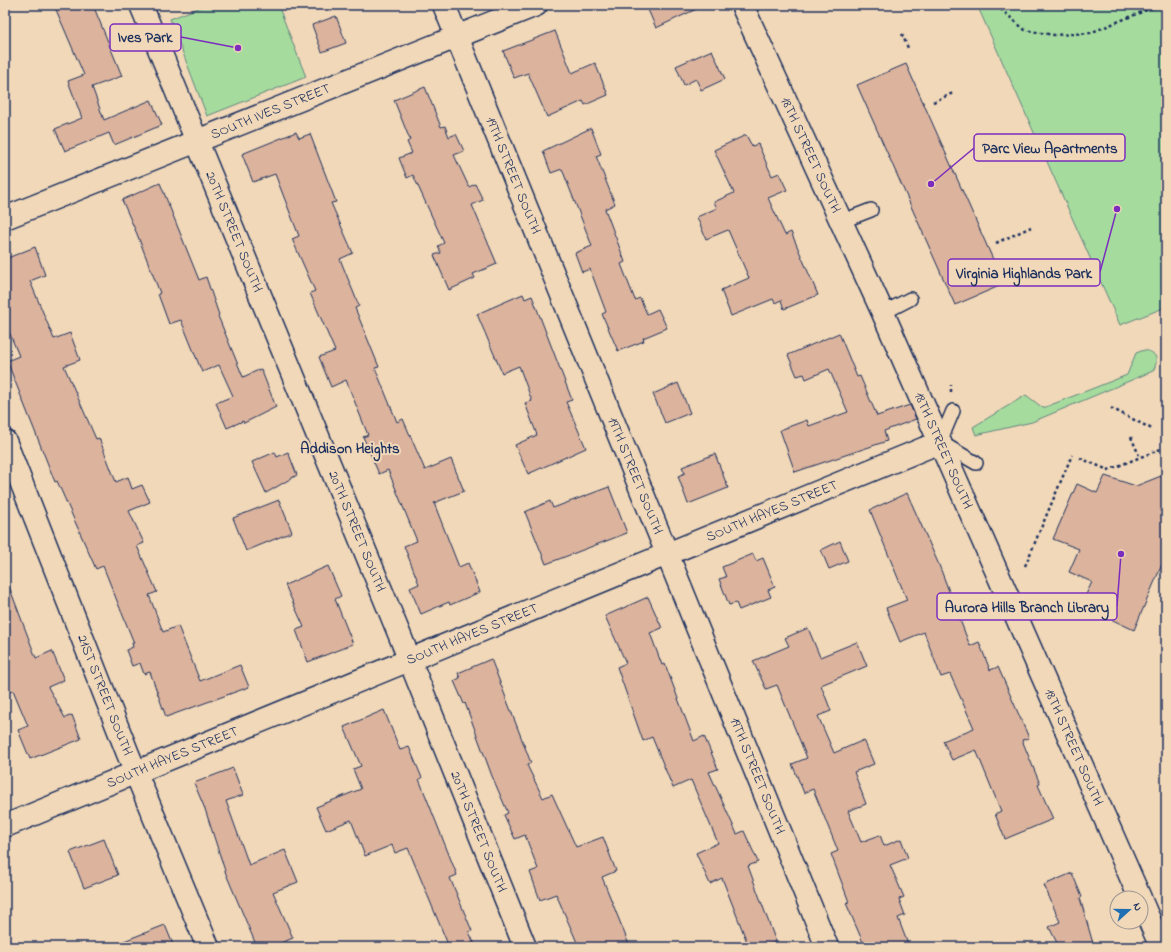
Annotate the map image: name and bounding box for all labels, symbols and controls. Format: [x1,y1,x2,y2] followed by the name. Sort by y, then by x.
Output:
[110,24,181,51] callout: Ives Park
[118,27,173,49] text: Ives Park
[207,78,333,145] street label: SOUTH IVES STREET
[775,93,846,217] street label: 18TH STREET SOUTH
[480,114,547,237] street label: 19TH STREET SOUTH
[974,134,1125,161] callout: Parc View Apartments
[982,138,1118,160] text: Parc View Apartments
[200,168,268,295] street label: 20TH STREET SOUTH
[948,259,1100,286] callout: Virginia Highlands Park
[955,263,1093,287] text: Virginia Highlands Park
[909,389,978,512] street label: 18TH STREET SOUTH
[602,414,669,537] street label: 19TH STREET SOUTH
[300,438,400,462] district label: Addison Heights
[323,468,391,595] street label: 20TH STREET SOUTH
[703,475,841,547] street label: SOUTH HAYES STREET
[937,593,1117,620] callout: Aurora Hills Branch Library
[945,597,1110,621] text: Aurora Hills Branch Library
[403,598,541,671] street label: SOUTH HAYES STREET
[72,631,138,759] street label: 21ST STREET SOUTH
[1039,685,1109,809] street label: 18TH STREET SOUTH
[724,714,791,838] street label: 19TH STREET SOUTH
[103,721,241,794] street label: SOUTH HAYES STREET
[445,768,512,896] street label: 20TH STREET SOUTH
[1109,890,1149,930] north arrow
[1129,900,1146,913] text: N

